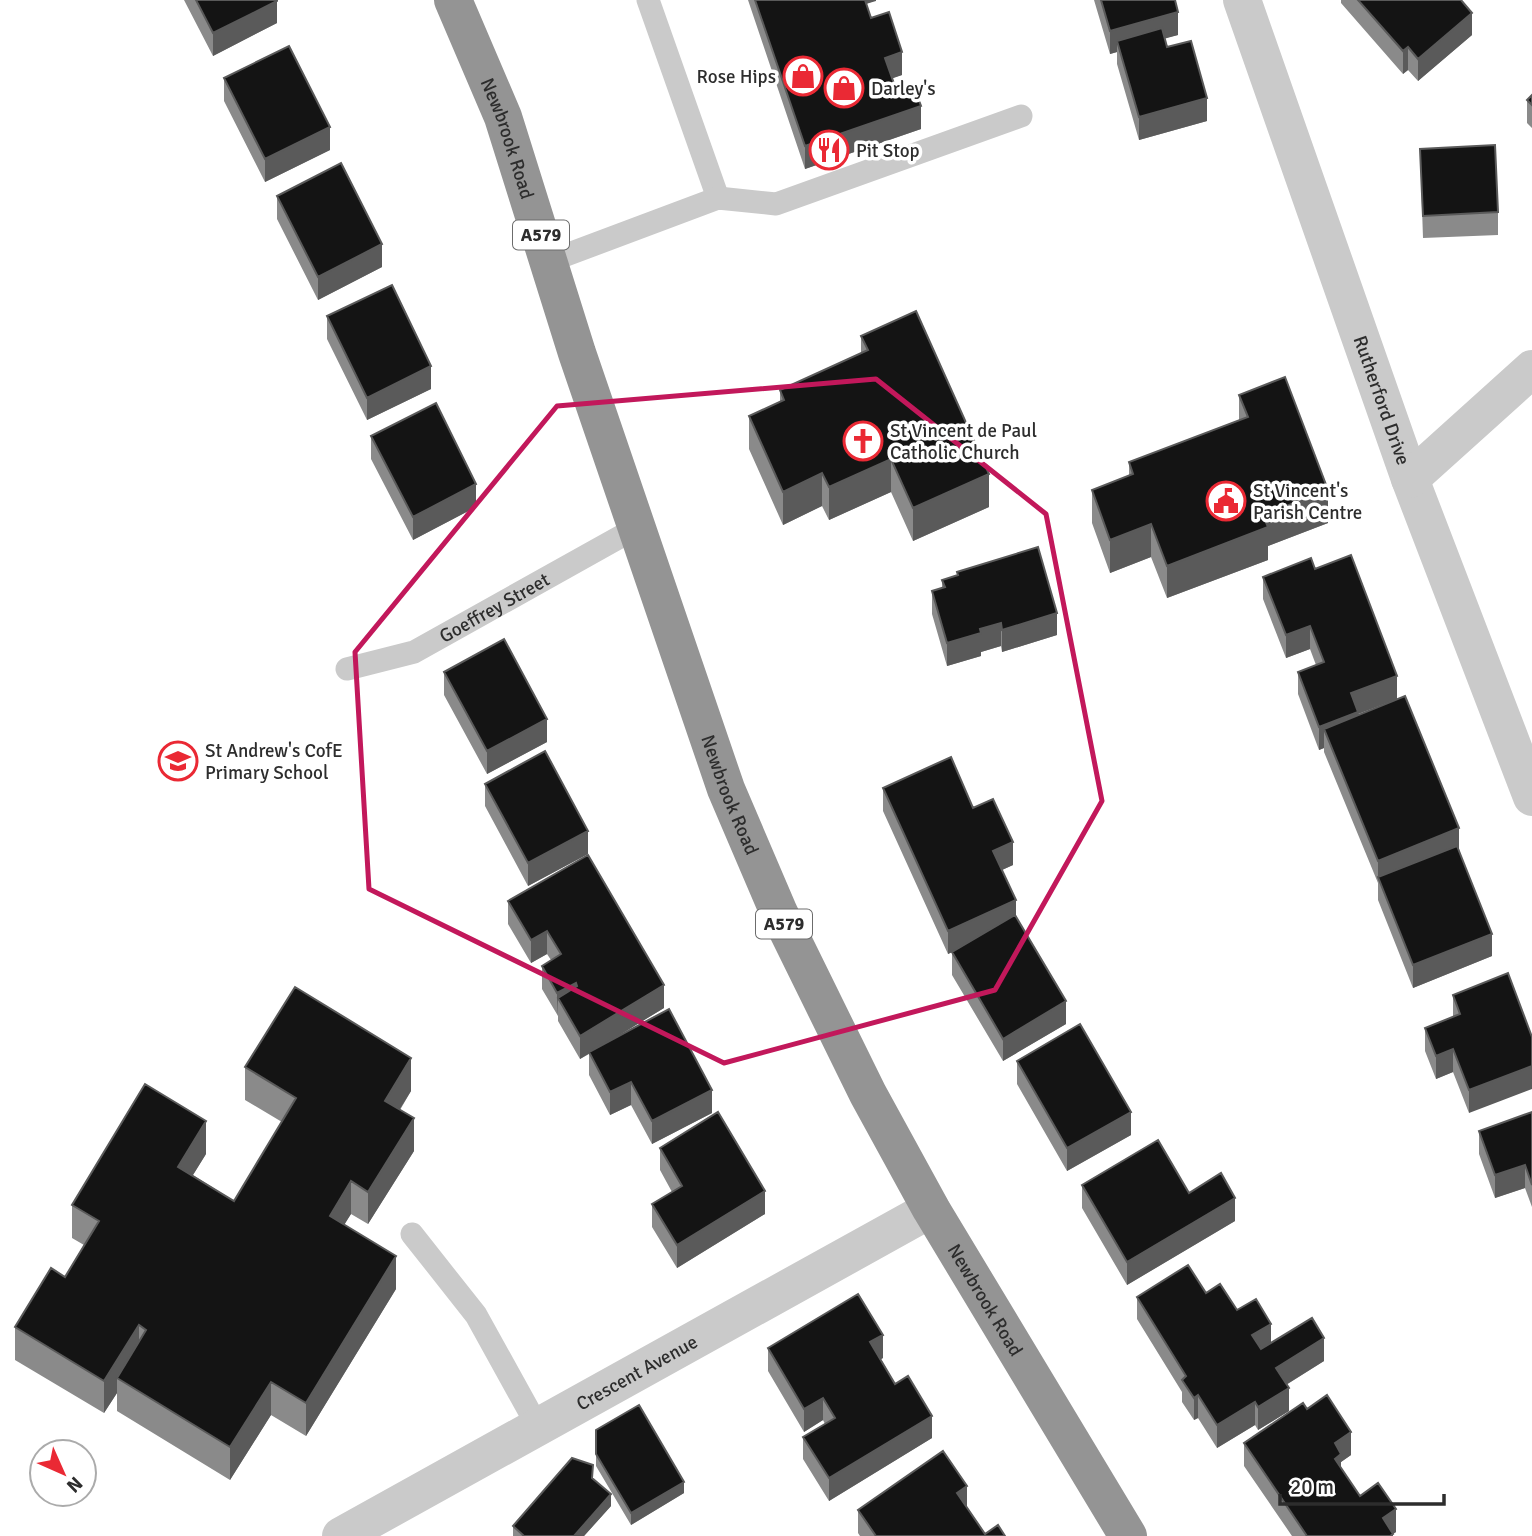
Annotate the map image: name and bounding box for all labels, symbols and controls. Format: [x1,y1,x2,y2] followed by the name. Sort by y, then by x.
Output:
[782,55,824,97] shop icon: Rose Hips
[697,65,776,89] place label: Rose Hips
[823,67,865,109] shop icon: Darley's
[475,74,539,202] street label: Newbrook Road
[871,77,936,101] place label: Darley's
[808,129,850,171] restaurant icon: Pit Stop
[856,139,920,163] place label: Pit Stop
[513,220,569,249] road number: A579
[1348,333,1415,468] street label: Rutherford Drive
[890,419,1037,465] place label: St Vincent de Paul Catholic Church
[842,420,884,462] church icon: St Vincent de Paul Catholic Church
[1253,479,1362,525] place label: St Vincent's Parish Centre
[1205,480,1247,522] public building icon: St Vincent's Parish Centre
[435,568,554,648] street label: Goeffrey Street
[695,732,764,859] street label: Newbrook Road
[205,739,343,785] place label: St Andrew's CofE Primary School
[157,740,199,782] school or university icon: St Andrew's CofE Primary School
[756,909,812,939] road number: A579
[942,1240,1028,1361] street label: Newbrook Road
[572,1330,702,1416] street label: Crescent Avenue
[28,1438,98,1508] north arrow
[1280,1462,1444,1506] scale bar
[61,1471,87,1497] text: N
[1290,1474,1334,1500] text: 20 m

